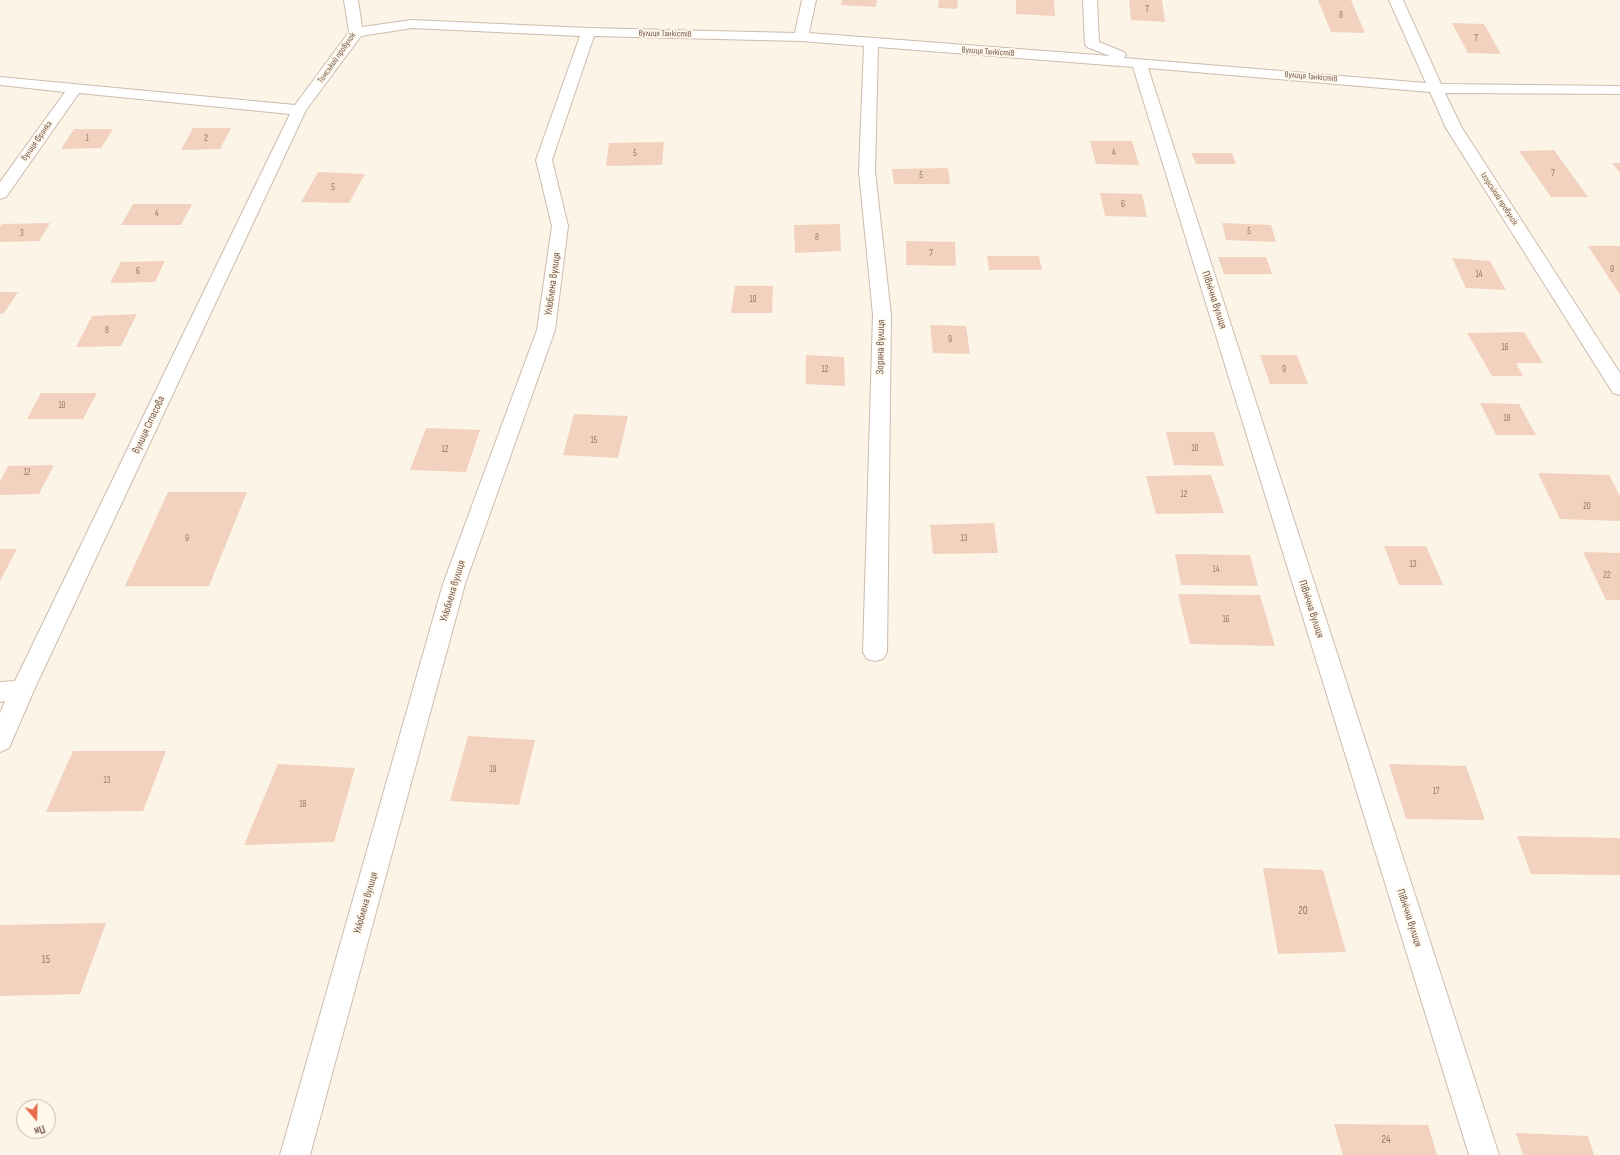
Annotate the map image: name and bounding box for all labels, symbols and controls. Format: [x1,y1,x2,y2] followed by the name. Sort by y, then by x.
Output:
[1145,5,1149,15] house number: 7
[1339,11,1343,21] house number: 8
[638,28,692,40] street label: вулиця Танкістів
[316,31,358,85] street label: Томський провулок
[1474,34,1478,44] house number: 7
[961,45,1015,59] street label: вулиця Танкістів
[1284,69,1338,85] street label: вулиця Танкістів
[19,119,55,163] street label: вулиця Франка
[85,134,89,144] house number: 1
[204,134,208,144] house number: 2
[1112,148,1116,158] house number: 4
[633,149,637,159] house number: 5
[1551,169,1555,179] house number: 7
[919,171,923,181] house number: 5
[1478,171,1520,227] street label: Ігорський провулок
[331,183,335,193] house number: 5
[1121,200,1125,210] house number: 6
[155,209,159,219] house number: 4
[1247,227,1251,237] house number: 5
[20,229,24,239] house number: 3
[815,233,819,243] house number: 8
[929,249,933,259] house number: 7
[542,252,564,316] street label: Улюблена вулиця
[1610,265,1614,275] house number: 9
[136,267,140,277] house number: 6
[1198,269,1230,331] street label: Північна вулиця
[1476,270,1482,280] house number: 14
[749,295,757,305] house number: 10
[874,319,888,375] street label: Зоряна вулиця
[105,326,109,336] house number: 8
[948,335,952,345] house number: 9
[1501,343,1509,353] house number: 16
[822,365,828,375] house number: 12
[1282,365,1286,375] house number: 9
[130,394,168,456] street label: вулиця Стасова
[58,401,66,411] house number: 10
[1503,414,1511,424] house number: 18
[591,436,597,446] house number: 15
[1191,444,1199,454] house number: 10
[442,445,448,455] house number: 12
[24,468,30,478] house number: 12
[1181,490,1187,500] house number: 12
[1583,502,1591,512] house number: 20
[185,534,189,544] house number: 9
[961,534,967,544] house number: 13
[437,559,469,623] street label: Улюблена вулиця
[1410,560,1416,570] house number: 13
[1213,565,1219,575] house number: 14
[1603,571,1611,581] house number: 22
[1295,578,1327,640] street label: Північна вулиця
[1222,615,1230,625] house number: 16
[489,765,497,775] house number: 19
[104,776,110,786] house number: 13
[1433,787,1439,797] house number: 17
[299,800,307,810] house number: 18
[351,871,381,935] street label: Улюблена вулиця
[1393,887,1425,949] street label: Північна вулиця
[1298,904,1308,918] house number: 20
[42,953,50,967] house number: 15
[16,1099,56,1139] north arrow
[33,1122,47,1138] text: Пн
[1381,1133,1391,1147] house number: 24

